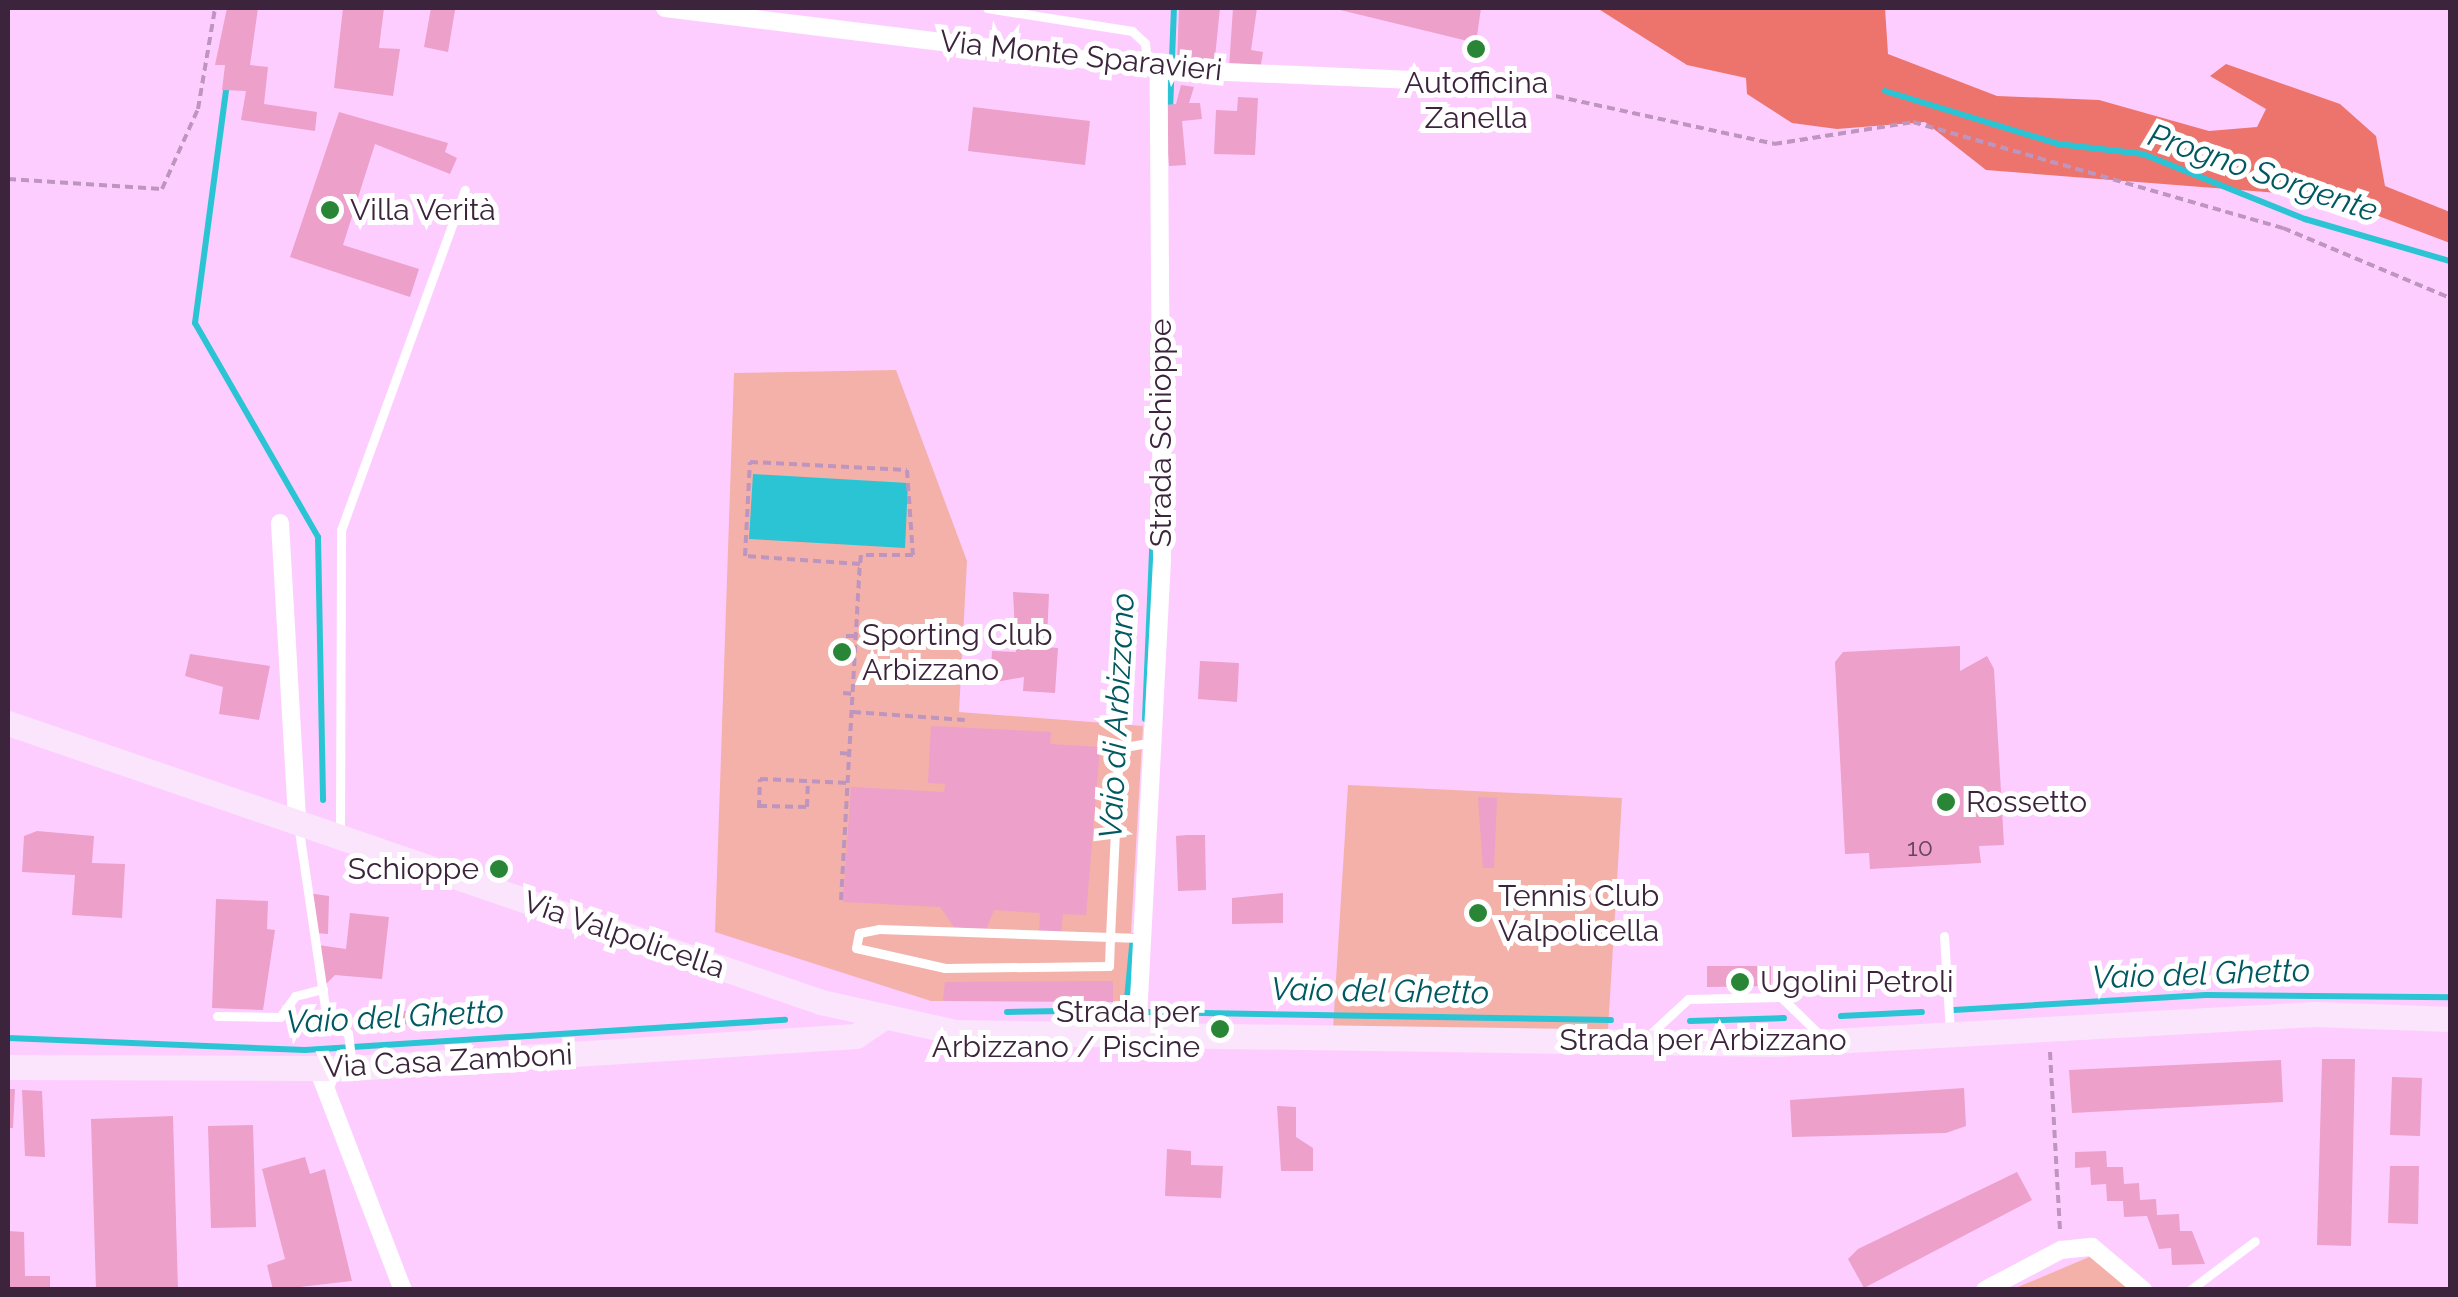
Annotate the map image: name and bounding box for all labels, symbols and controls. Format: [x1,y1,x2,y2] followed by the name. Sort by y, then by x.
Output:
[938,23,1224,89] street label: Via Monte Sparavieri
[1465,38,1487,60] marker: Autofficina Zanella
[1404,65,1548,136] place label: Autofficina Zanella
[2143,116,2383,230] water label: Progno Sorgente
[350,192,497,228] place label: Villa Verità
[319,199,341,221] marker: Villa Verità
[1143,319,1179,547] street label: Strada Schioppe
[1091,591,1143,841] water label: Vaio di Arbizzano
[862,617,1052,688] place label: Sporting Club Arbizzano
[831,641,853,663] marker: Sporting Club Arbizzano
[1966,784,2087,820] place label: Rossetto
[1935,791,1957,813] marker: Rossetto
[1907,832,1933,862] house number: 10
[348,851,479,887] place label: Schioppe
[488,858,510,880] marker: Schioppe
[1498,878,1659,948] place label: Tennis Club Valpolicella
[518,883,730,987] street label: Via Valpolicella
[1467,902,1489,924] marker: Tennis Club Valpolicella
[2091,951,2311,997] water label: Vaio del Ghetto
[1760,964,1954,1000] place label: Ugolini Petroli
[1270,970,1490,1012] water label: Vaio del Ghetto
[1729,971,1751,993] marker: Ugolini Petroli
[285,992,505,1042] water label: Vaio del Ghetto
[932,994,1200,1064] place label: Strada per Arbizzano / Piscine
[1209,1018,1231,1040] marker: Strada per Arbizzano / Piscine
[1559,1022,1847,1058] street label: Strada per Arbizzano
[322,1036,574,1086] street label: Via Casa Zamboni

